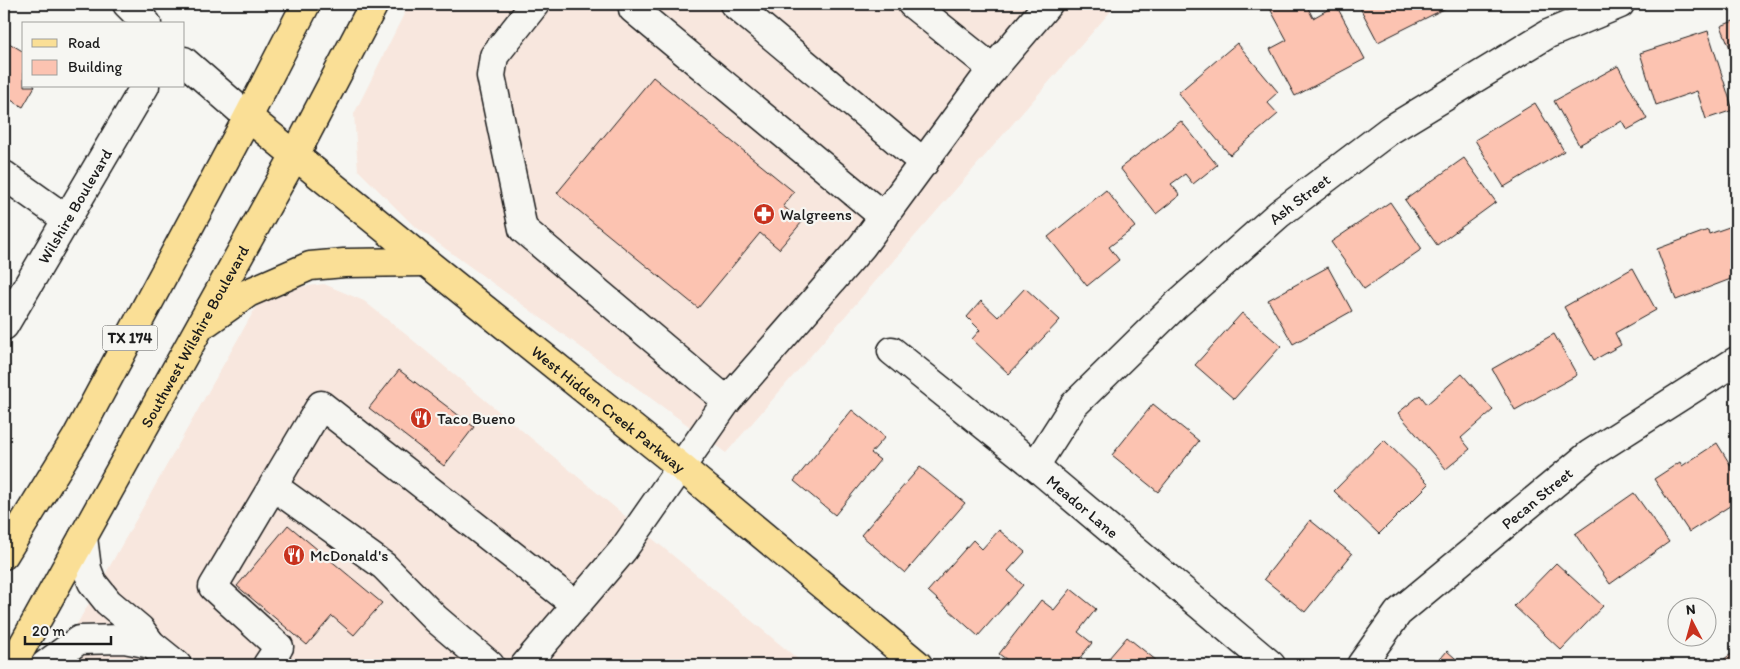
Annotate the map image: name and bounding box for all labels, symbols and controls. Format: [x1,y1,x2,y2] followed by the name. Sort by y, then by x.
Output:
[22,22,185,88] legend
[68,34,101,52] text: Road
[68,58,122,76] text: Building
[34,145,116,267] street label: Wilshire Boulevard
[1265,170,1334,229] street label: Ash Street
[752,202,776,226] pharmacy icon: Walgreens
[780,205,852,224] place label: Walgreens
[137,242,253,431] street label: Southwest Wilshire Boulevard
[102,326,158,350] road number: TX 174
[527,342,690,477] street label: West Hidden Creek Parkway
[409,406,433,430] restaurant icon: Taco Bueno
[437,409,515,428] place label: Taco Bueno
[1498,464,1576,533] street label: Pecan Street
[1043,471,1122,542] street label: Meador Lane
[282,543,306,567] restaurant icon: McDonald's
[310,546,388,565] place label: McDonald's
[1668,596,1718,646] north arrow
[1685,601,1696,619] text: N
[25,614,111,646] scale bar
[32,622,66,640] text: 20 m

